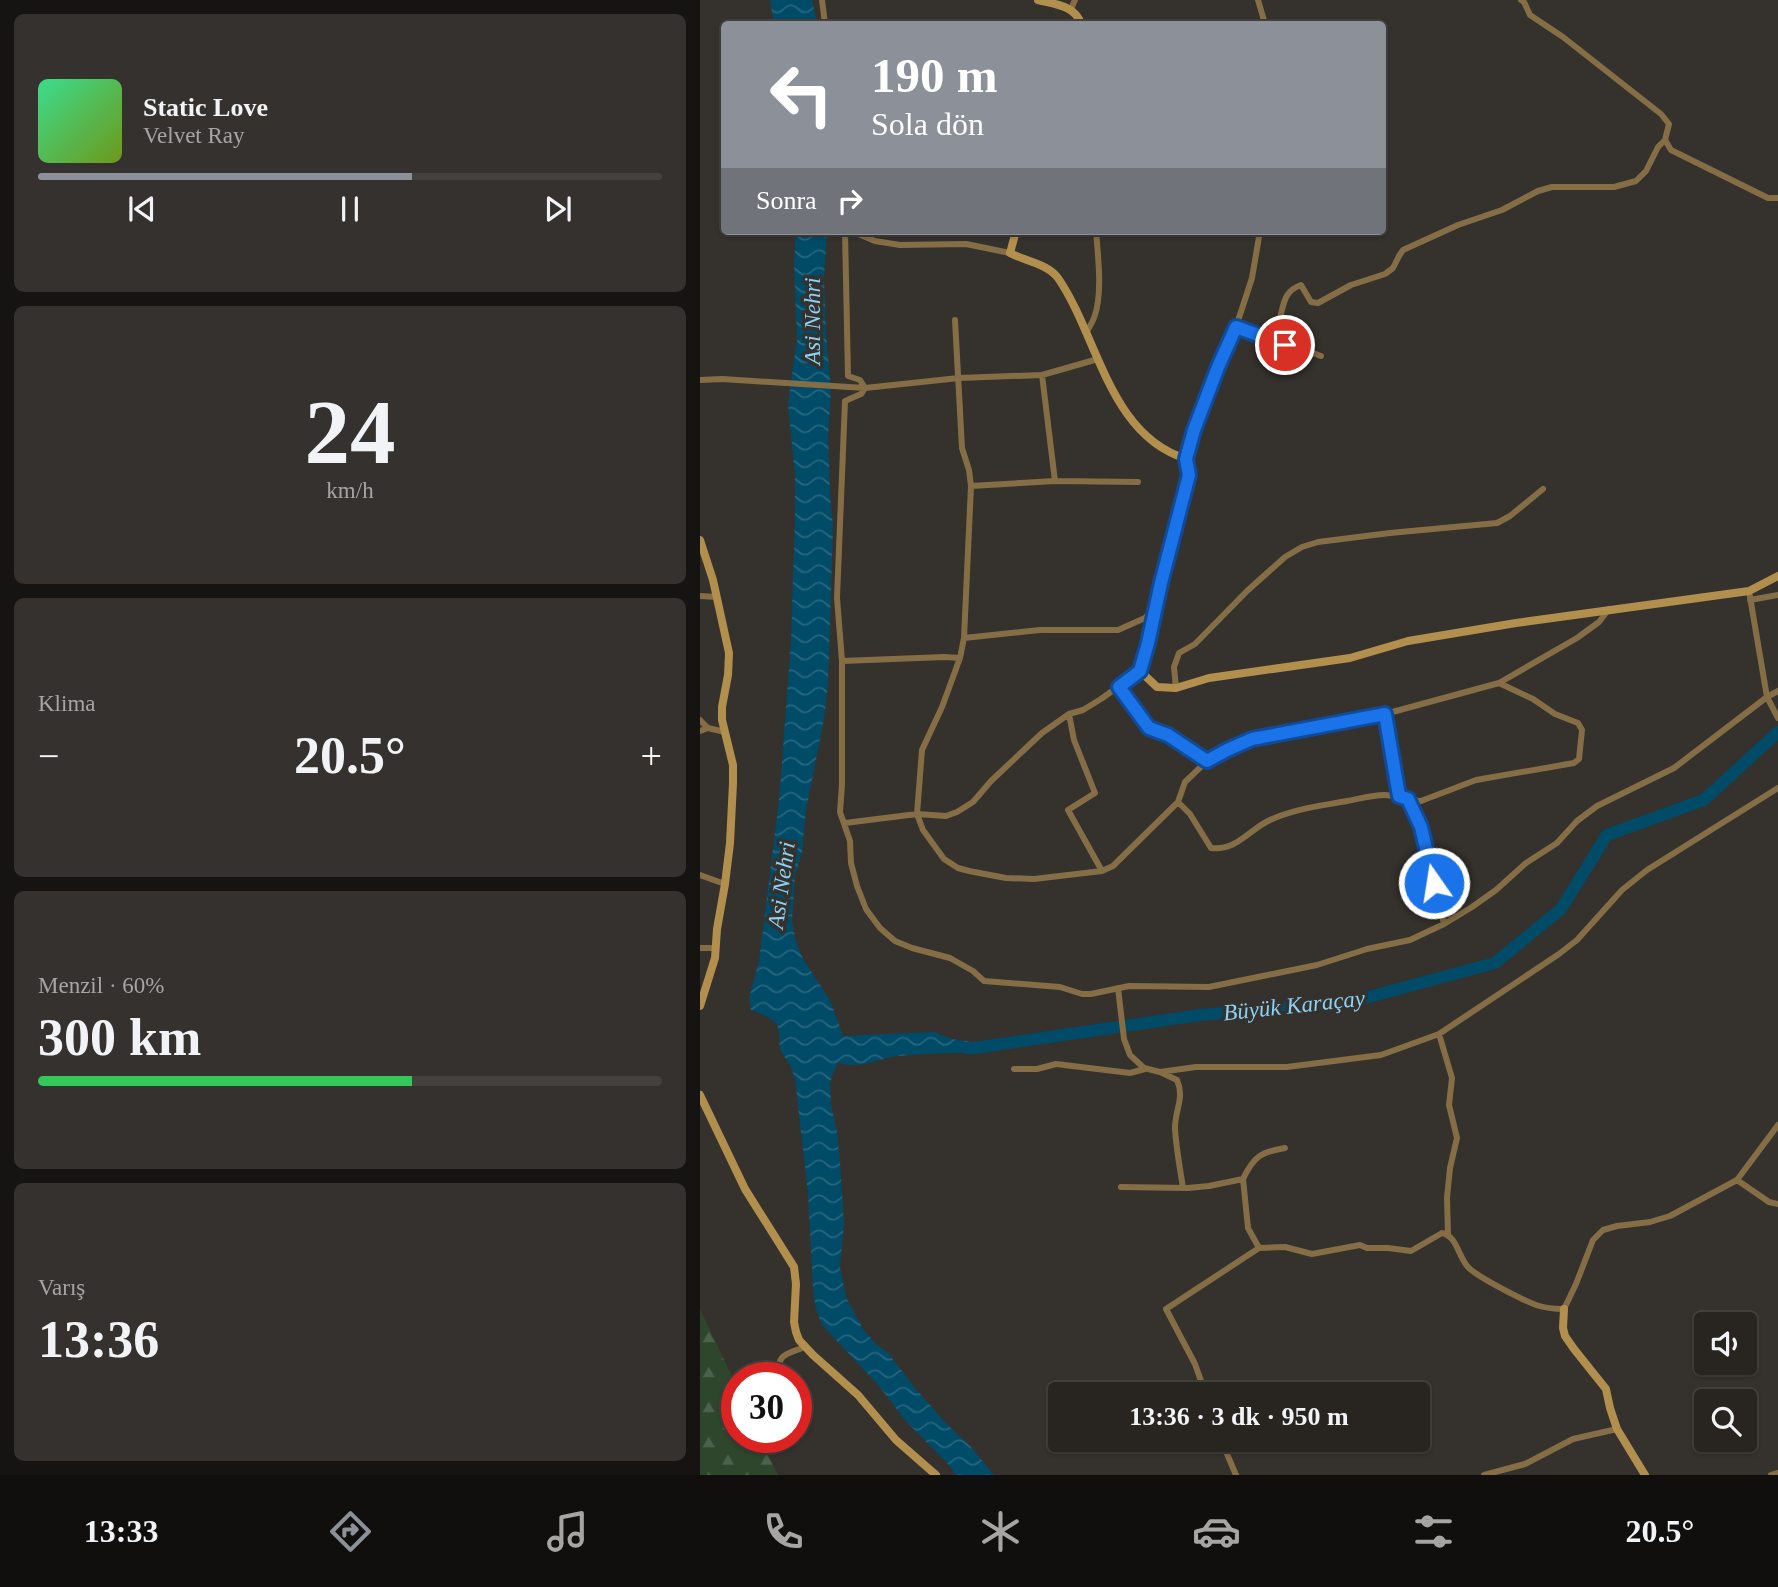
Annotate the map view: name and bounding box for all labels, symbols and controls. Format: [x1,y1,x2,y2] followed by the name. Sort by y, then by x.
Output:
[871,48,998,103] text: 190 m
[756,49,847,140] icon: left
[143,93,268,122] text: Static Love
[871,106,984,142] text: Sola dön
[143,123,245,148] text: Velvet Ray
[831,182,869,220] icon: right
[756,186,817,215] text: Sonra
[123,190,161,228] icon: previous
[331,190,369,228] icon: pause
[539,190,577,228] icon: next
[800,277,825,367] water label: Asi Nehri
[1255,315,1315,375] pin
[1266,326,1304,364] icon: arrive
[305,382,396,483] text: 24
[326,478,374,503] text: km/h
[38,691,96,716] text: Klima
[294,727,406,784] text: 20.5°
[38,735,59,777] text: −
[641,735,662,777] text: +
[763,840,800,932] water label: Asi Nehri
[1397,846,1471,920] position arrow
[38,973,164,998] text: Menzil · 60%
[1222,986,1367,1025] water label: Büyük Karaçay
[38,1009,201,1066] text: 300 km
[38,1275,85,1300] text: Varış
[38,1311,159,1368] text: 13:36
[1694,1312,1757,1452] map controls
[1694,1312,1757,1375] button: sound
[721,1362,812,1453] speed limit sign: 30
[1694,1389,1757,1452] button: search
[1129,1402,1349,1431] text: 13:36 · 3 dk · 950 m
[326,1507,375,1556] icon: directions
[543,1507,592,1556] icon: music
[759,1507,808,1556] icon: phone
[976,1507,1025,1556] icon: climate
[1192,1507,1241,1556] icon: car
[1409,1507,1458,1556] icon: filters
[84,1513,158,1549] text: 13:33
[1625,1513,1694,1549] text: 20.5°

